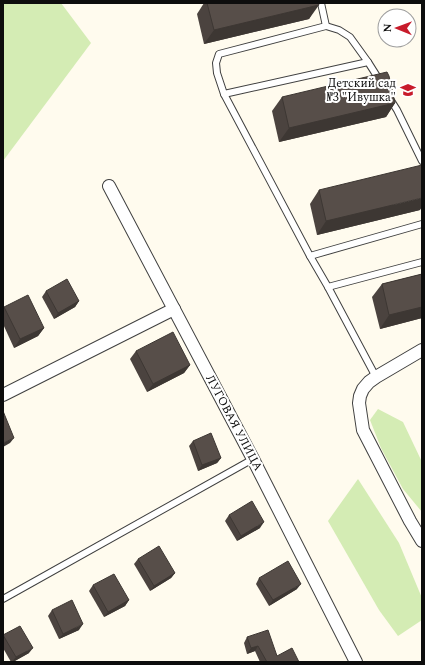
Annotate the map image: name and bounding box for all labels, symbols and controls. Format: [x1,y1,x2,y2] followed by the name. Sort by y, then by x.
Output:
[377,8,417,48] north arrow
[379,23,396,32] text: N
[327,74,396,107] place label: Детский сад №3 "Ивушка"
[399,81,417,99] school or university icon: Детский сад №3 "Ивушка"
[201,371,267,475] street label: ЛУГОВАЯ УЛИЦА

